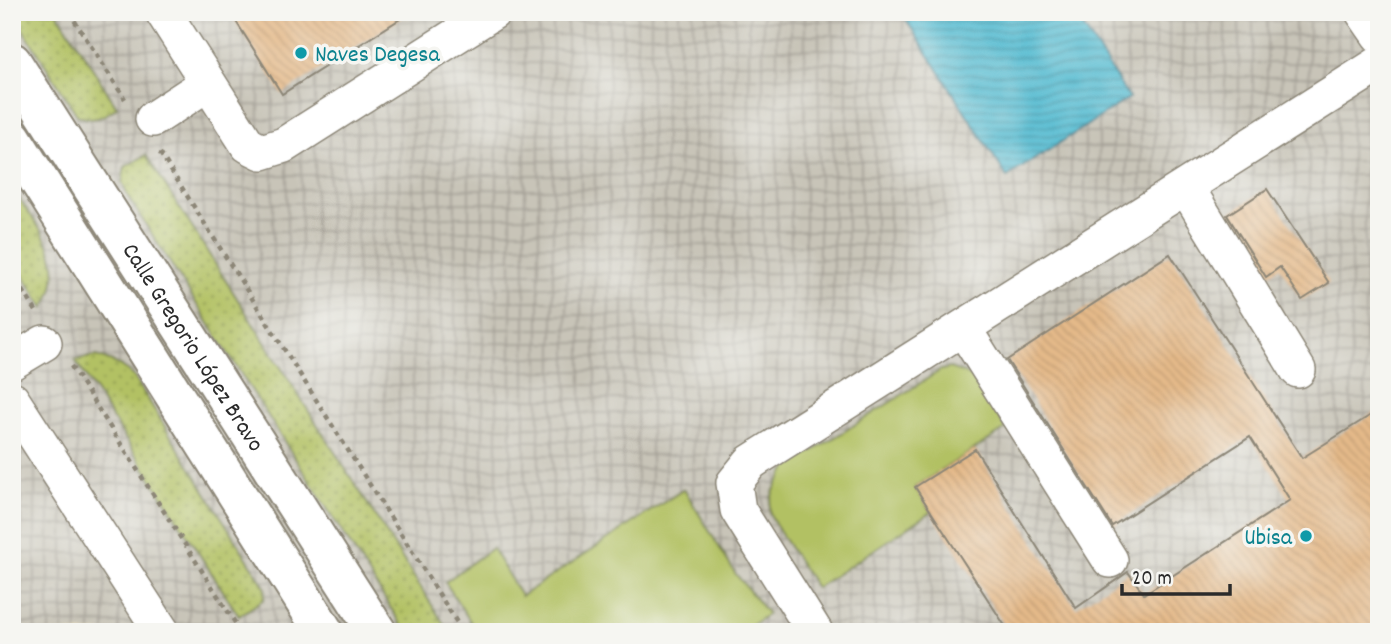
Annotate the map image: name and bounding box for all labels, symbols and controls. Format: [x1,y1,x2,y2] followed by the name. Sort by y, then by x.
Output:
[315,39,440,73] place label: Naves Degesa
[293,45,309,61] marker: Naves Degesa
[112,237,271,459] street label: Calle Gregorio López Bravo
[1244,522,1293,556] place label: Ubisa
[1298,528,1314,544] marker: Ubisa
[1122,553,1230,597] scale bar
[1132,565,1172,595] text: 20 m

